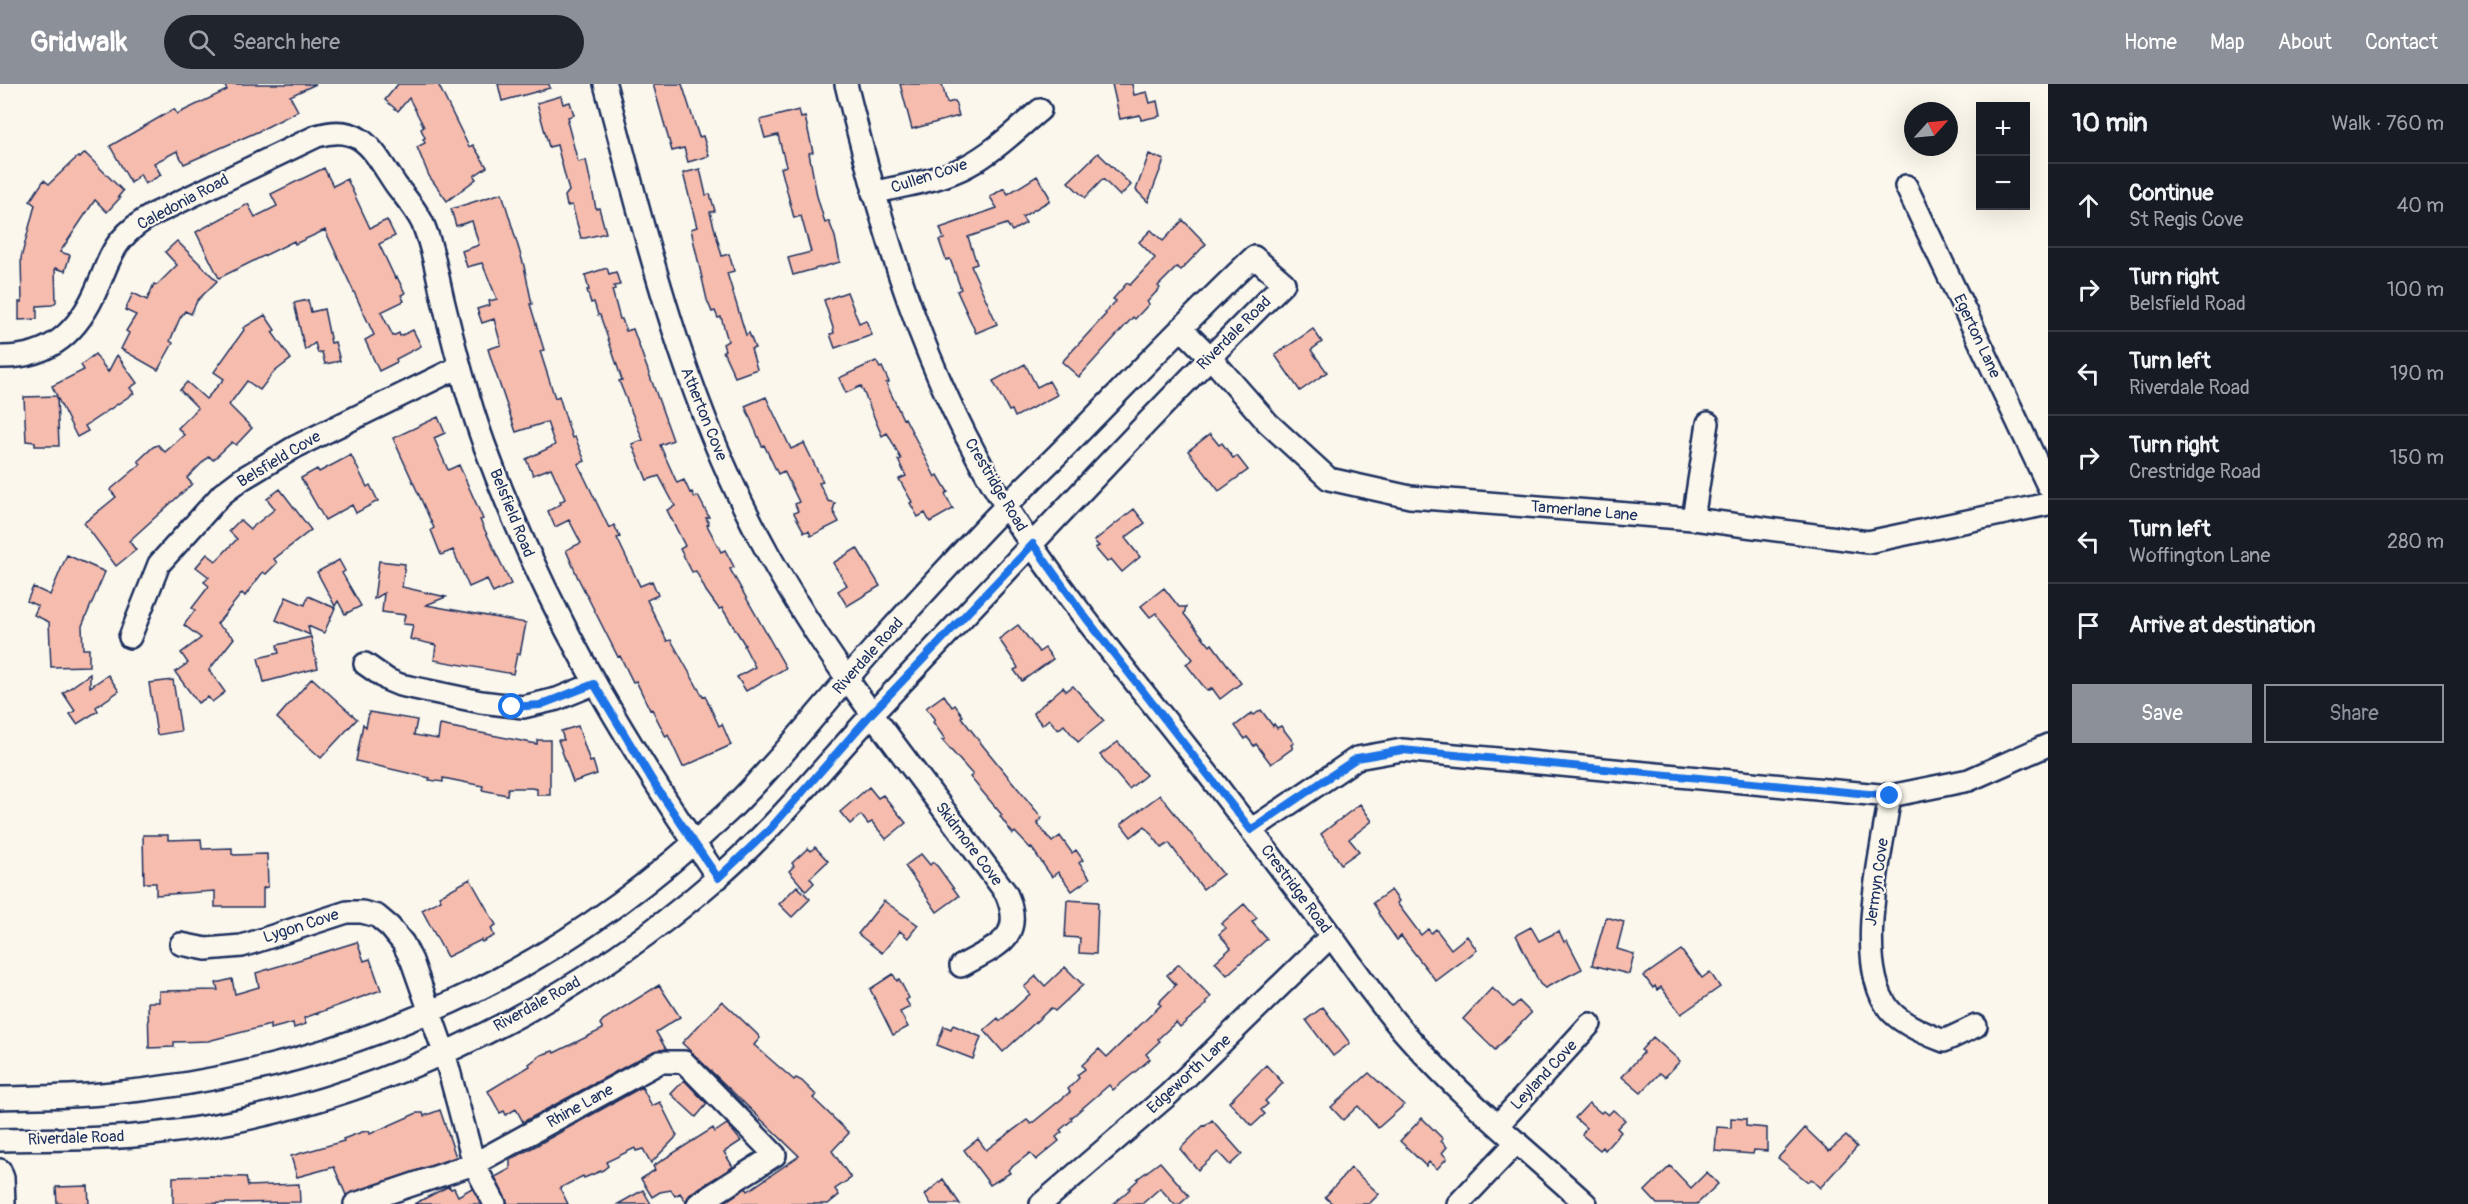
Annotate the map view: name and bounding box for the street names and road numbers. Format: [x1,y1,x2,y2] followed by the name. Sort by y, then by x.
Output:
[888,154,970,198] street label: Cullen Cove
[134,169,232,235] street label: Caledonia Road
[1949,291,2005,381] street label: Egerton Lane
[1193,292,1275,374] street label: Riverdale Road
[676,364,732,464] street label: Atherton Cove
[234,426,324,492] street label: Belsfield Cove
[960,435,1032,535] street label: Crestridge Road
[485,466,539,560] street label: Belsfield Road
[1530,496,1638,526] street label: Tamerlane Lane
[828,613,908,699] street label: Riverdale Road
[931,798,1007,890] street label: Skidmore Cove
[1861,837,1893,927] street label: Jermyn Cove
[1256,841,1336,937] street label: Crestridge Road
[261,904,341,948] street label: Lygon Cove
[490,972,584,1036] street label: Riverdale Road
[1143,1030,1235,1118] street label: Edgeworth Lane
[1507,1036,1582,1114] street label: Leyland Cove
[543,1080,617,1132] street label: Rhine Lane
[27,1126,125,1150] street label: Riverdale Road

